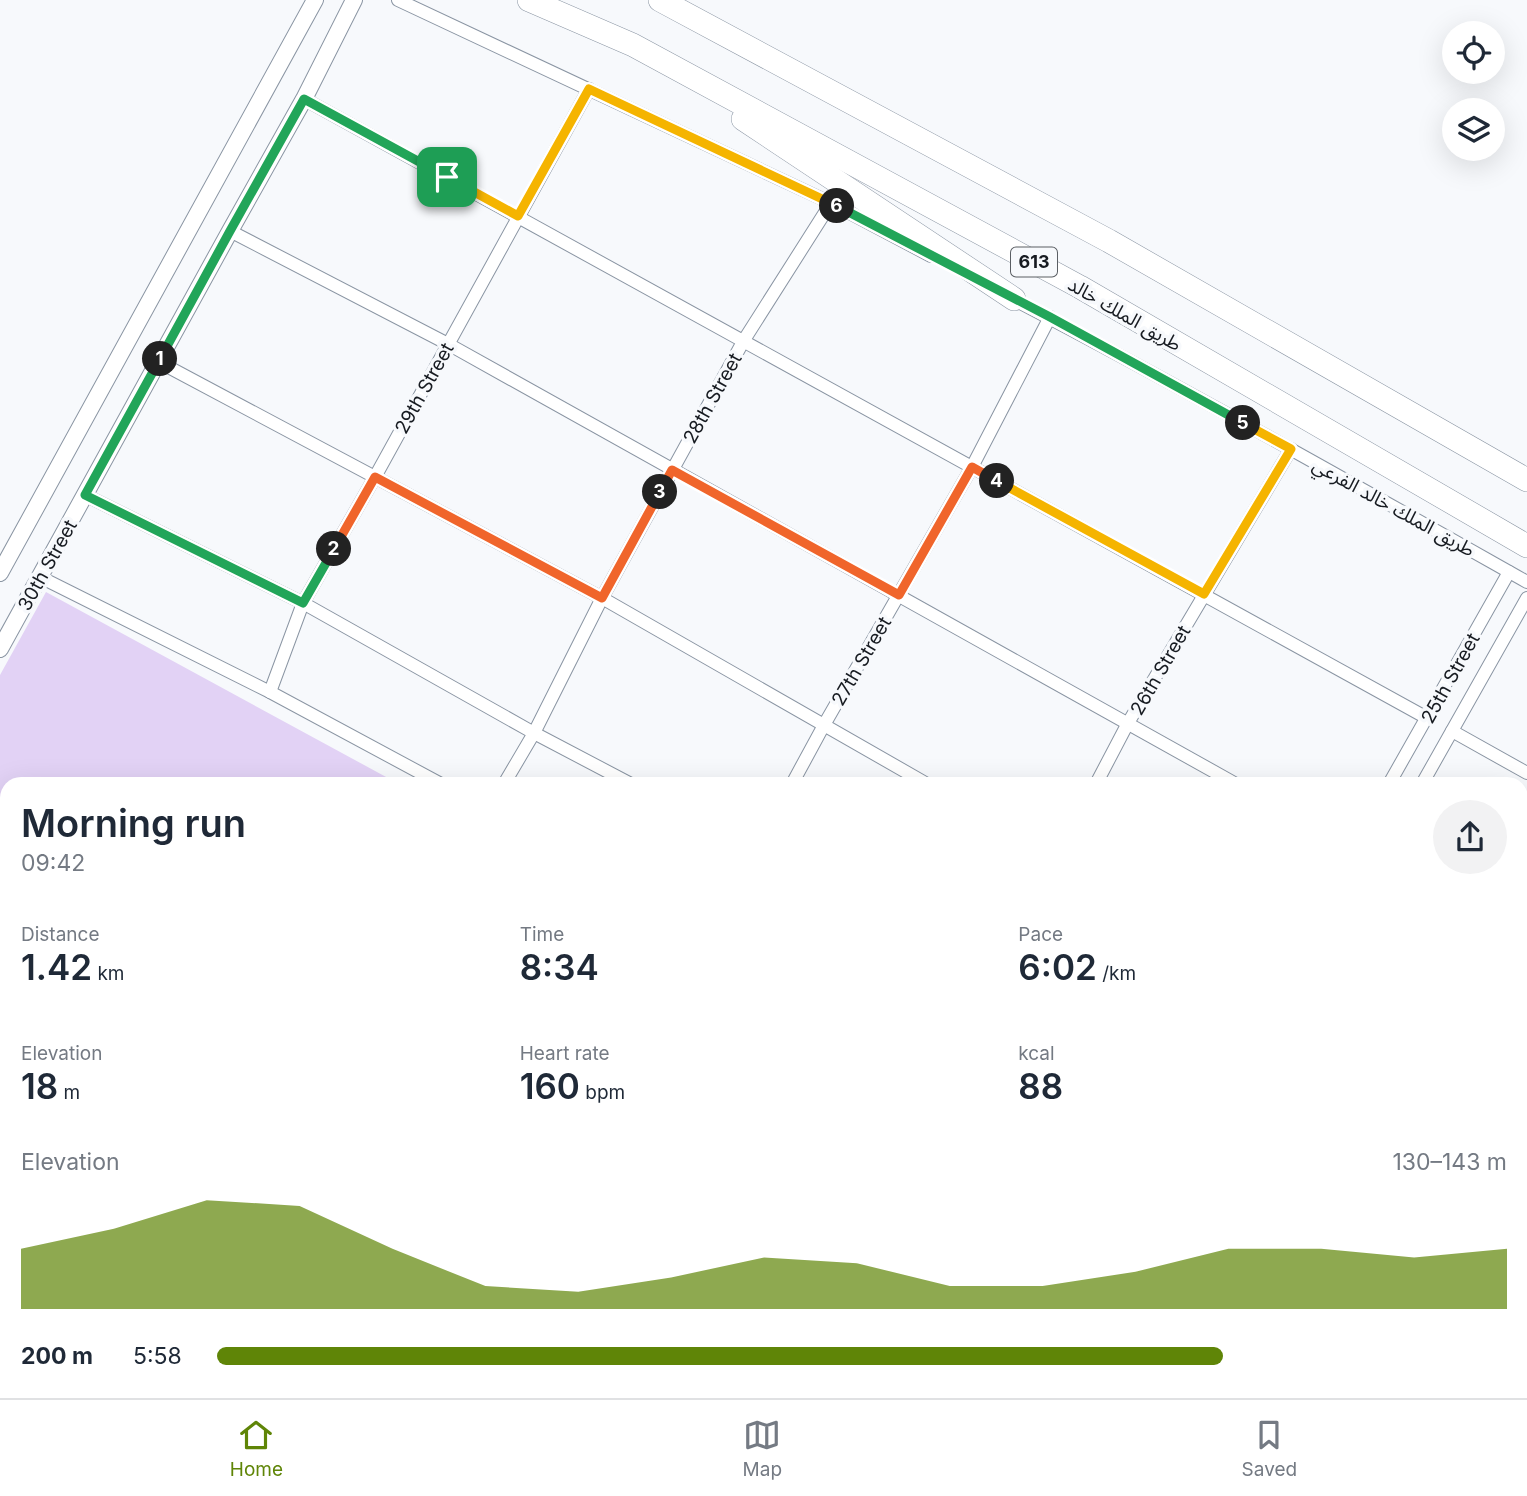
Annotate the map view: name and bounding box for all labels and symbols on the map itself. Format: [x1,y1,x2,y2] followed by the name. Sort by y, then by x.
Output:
[417,147,477,207] pin
[820,188,854,224] pin: 6
[1011,248,1057,276] road number: 613
[1064,273,1186,356] street label: طريق الملك خالد
[390,339,459,438] street label: 29th Street
[142,342,178,376] pin: 1
[678,349,747,447] street label: 28th Street
[1226,406,1260,440] pin: 5
[1307,453,1479,565] street label: طريق الملك خالد الفرعي
[979,463,1014,498] pin: 4
[642,475,678,510] pin: 3
[13,516,82,615] street label: 30th Street
[316,532,352,566] pin: 2
[827,613,896,710] street label: 27th Street
[1126,621,1195,719] street label: 26th Street
[1416,629,1485,727] street label: 25th Street

